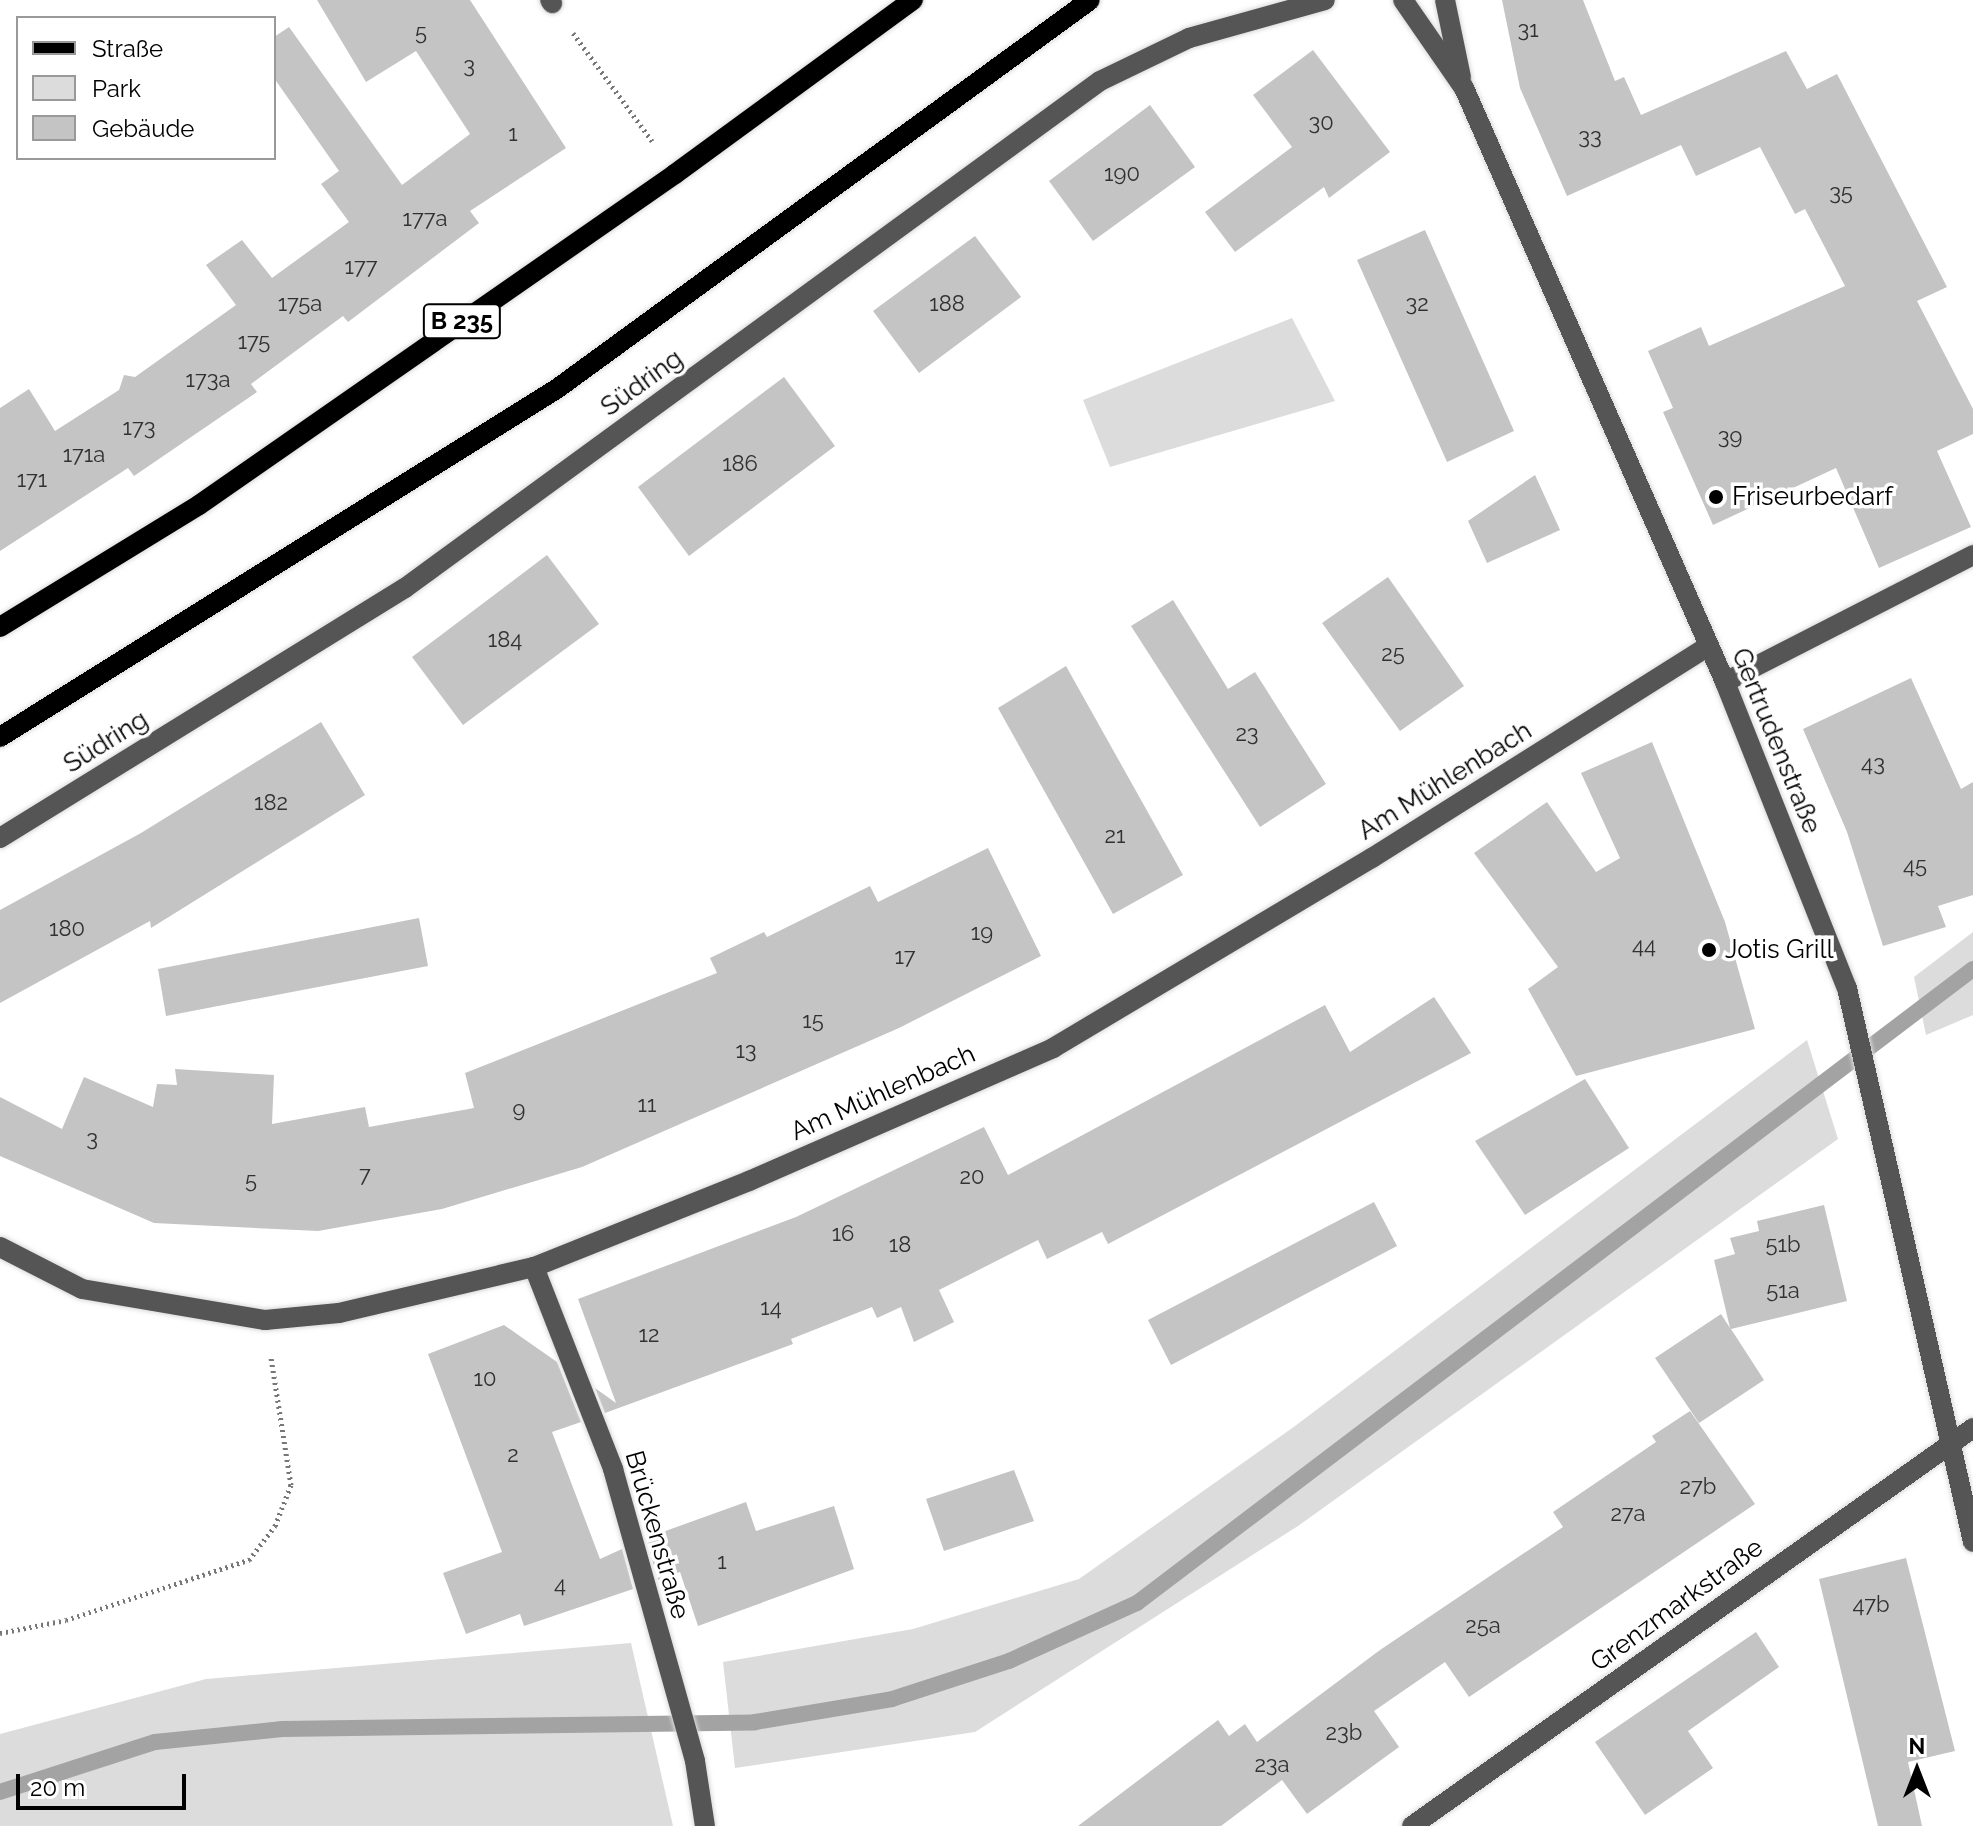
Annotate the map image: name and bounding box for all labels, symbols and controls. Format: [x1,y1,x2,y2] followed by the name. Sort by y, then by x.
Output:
[16,16,276,160] legend
[1517,17,1539,43] house number: 31
[415,20,427,46] house number: 5
[92,34,163,63] text: Straße
[463,53,475,79] house number: 3
[92,74,141,103] text: Park
[1308,110,1334,136] house number: 30
[92,114,194,143] text: Gebäude
[508,121,518,147] house number: 1
[1578,124,1602,150] house number: 33
[1104,161,1140,187] house number: 190
[1829,180,1853,206] house number: 35
[403,206,447,232] house number: 177a
[345,254,377,280] house number: 177
[278,291,322,317] house number: 175a
[929,291,965,317] house number: 188
[1405,291,1429,317] house number: 32
[422,301,502,341] road number: B 235
[238,329,270,355] house number: 175
[595,343,689,423] street label: Südring
[186,367,230,393] house number: 173a
[123,415,155,441] house number: 173
[1718,424,1742,450] house number: 39
[63,442,105,468] house number: 171a
[722,451,758,477] house number: 186
[17,467,47,493] house number: 171
[1732,481,1893,513] place label: Friseurbedarf
[1707,488,1725,506] marker: Friseurbedarf
[488,627,522,653] house number: 184
[1381,641,1405,667] house number: 25
[1725,644,1827,838] street label: Gertrudenstraße
[58,704,154,780] street label: Südring
[1353,715,1537,847] street label: Am Mühlenbach
[1235,721,1259,747] house number: 23
[1861,751,1885,777] house number: 43
[254,790,288,816] house number: 182
[1105,823,1125,849] house number: 21
[1903,853,1927,879] house number: 45
[49,916,85,942] house number: 180
[971,920,993,946] house number: 19
[1632,933,1656,959] house number: 44
[1725,934,1834,966] place label: Jotis Grill
[1700,941,1718,959] marker: Jotis Grill
[894,944,916,970] house number: 17
[802,1008,824,1034] house number: 15
[735,1038,757,1064] house number: 13
[786,1038,980,1148] street label: Am Mühlenbach
[638,1092,656,1118] house number: 11
[513,1097,525,1123] house number: 9
[86,1126,98,1152] house number: 3
[359,1162,371,1188] house number: 7
[960,1164,984,1190] house number: 20
[245,1168,257,1194] house number: 5
[832,1221,854,1247] house number: 16
[889,1232,911,1258] house number: 18
[1766,1232,1800,1258] house number: 51b
[1766,1278,1800,1304] house number: 51a
[760,1295,782,1321] house number: 14
[639,1322,659,1348] house number: 12
[474,1366,496,1392] house number: 10
[507,1442,519,1468] house number: 2
[618,1447,696,1623] street label: Brückenstraße
[1680,1474,1716,1500] house number: 27b
[1610,1501,1646,1527] house number: 27a
[1585,1532,1769,1678] street label: Grenzmarkstraße
[717,1549,727,1575] house number: 1
[554,1572,566,1598] house number: 4
[1852,1592,1890,1618] house number: 47b
[1465,1613,1501,1639] house number: 25a
[1326,1720,1362,1746] house number: 23b
[1877,1730,1957,1810] north arrow
[1909,1733,1925,1759] text: N
[1254,1752,1290,1778] house number: 23a
[20,1758,190,1808] scale bar
[30,1773,85,1802] text: 20 m

